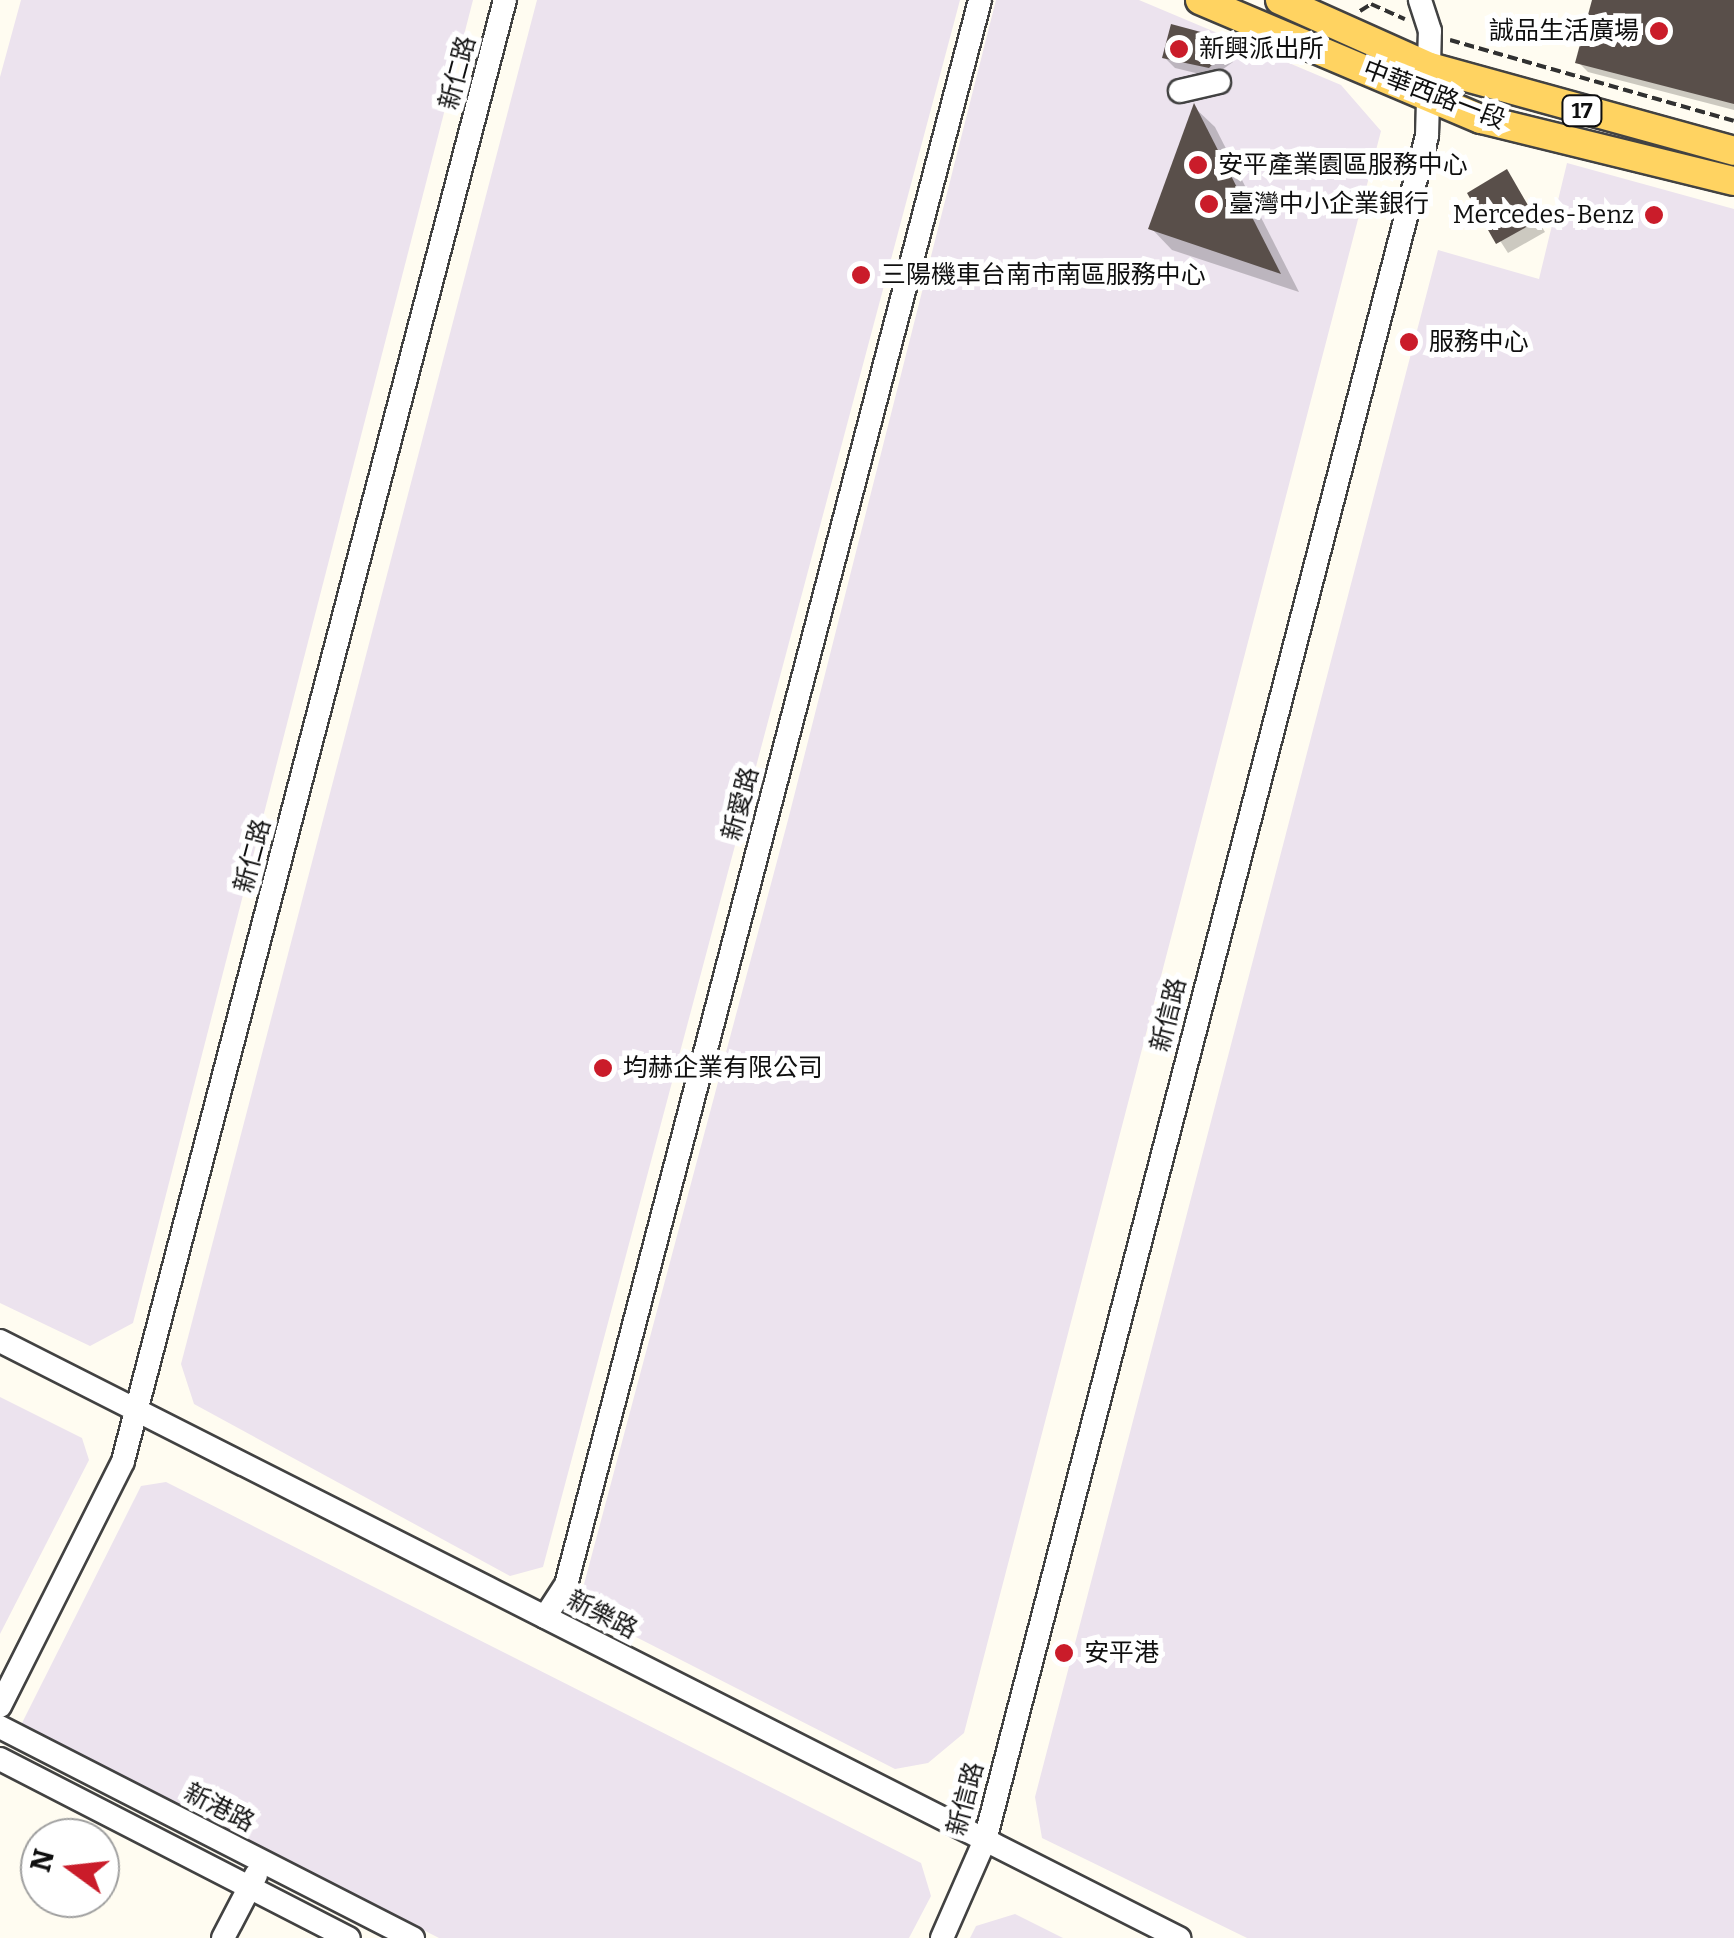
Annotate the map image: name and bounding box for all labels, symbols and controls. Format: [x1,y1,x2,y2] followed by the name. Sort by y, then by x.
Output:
[1489,16,1639,46] place label: 誠品生活廣場
[1648,20,1670,42] marker: 誠品生活廣場
[434,33,482,113] street label: 新仁路
[1199,34,1324,64] place label: 新興派出所
[1168,38,1190,60] marker: 新興派出所
[1359,54,1509,136] street label: 中華西路一段
[1560,94,1604,128] road number: 17
[1218,150,1468,180] place label: 安平產業園區服務中心
[1187,154,1209,176] marker: 安平產業園區服務中心
[1229,189,1429,219] place label: 臺灣中小企業銀行
[1198,193,1220,215] marker: 臺灣中小企業銀行
[1453,200,1634,230] place label: Mercedes-Benz
[1643,204,1665,226] marker: Mercedes-Benz
[881,260,1206,290] place label: 三陽機車台南市南區服務中心
[850,264,872,286] marker: 三陽機車台南市南區服務中心
[1429,327,1529,357] place label: 服務中心
[1398,331,1420,353] marker: 服務中心
[717,764,765,844] street label: 新愛路
[229,816,277,896] street label: 新仁路
[1145,975,1193,1055] street label: 新信路
[623,1053,823,1083] place label: 均赫企業有限公司
[592,1057,614,1079] marker: 均赫企業有限公司
[562,1585,642,1645] street label: 新樂路
[1084,1638,1159,1668] place label: 安平港
[1053,1642,1075,1664] marker: 安平港
[942,1759,990,1839] street label: 新信路
[179,1778,259,1838] street label: 新港路
[20,1818,120,1918] north arrow
[24,1846,61,1875] text: N

